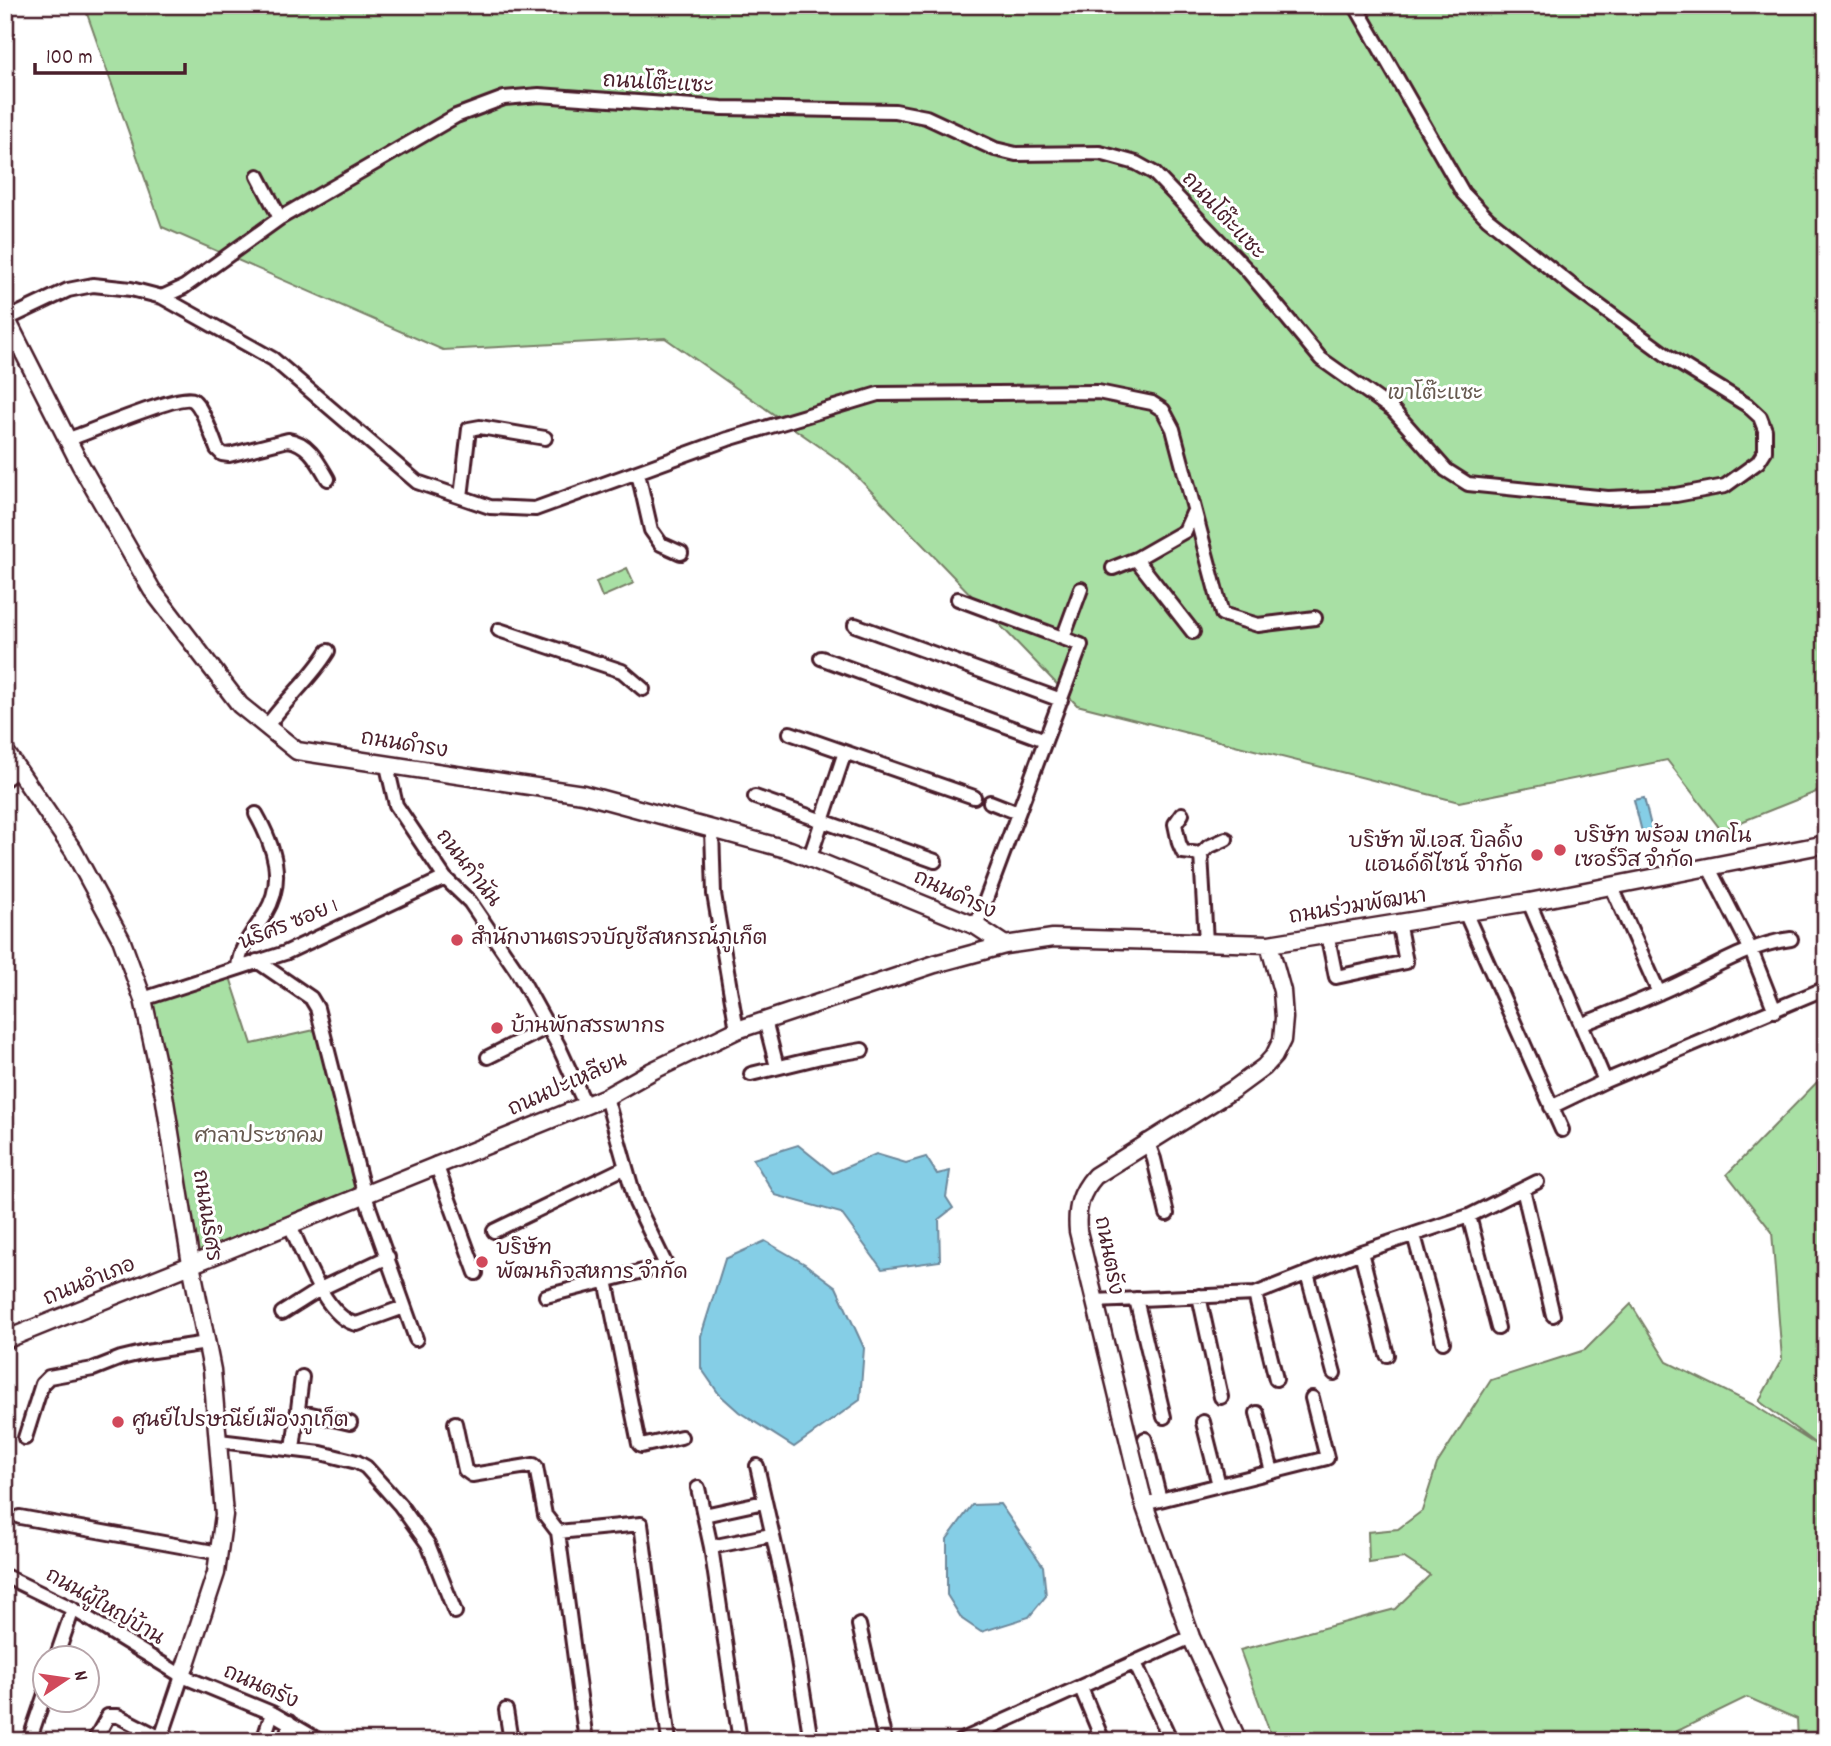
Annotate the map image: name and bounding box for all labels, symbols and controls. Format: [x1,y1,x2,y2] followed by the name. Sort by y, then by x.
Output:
[35,32,186,76] scale bar
[46,44,93,74] text: 100 m
[602,66,714,103] street label: ถนนโต๊ะแซะ
[1173,165,1272,268] street label: ถนนโต๊ะแซะ
[1387,379,1483,410] park label: เขาโต๊ะแซะ
[358,723,450,768] street label: ถนนดำรง
[1349,822,1523,882] place label: บริษัท พี.เอส. บิลดิ้ง แอนด์ดีไซน์ จำกัด
[1574,822,1751,877] place label: บริษัท พร้อม เทคโน เซอร์วิส จำกัด
[427,823,508,914] street label: ถนนกำนัน
[1552,842,1568,858] marker: บริษัท พร้อม เทคโน เซอร์วิส จำกัด
[1529,847,1545,863] marker: บริษัท พี.เอส. บิลดิ้ง แอนด์ดีไซน์ จำกัด
[908,863,1001,928] street label: ถนนดำรง
[1287,881,1429,934] street label: ถนนร่วมพัฒนา
[235,892,343,960] street label: นริศร ซอย 1
[471,924,767,955] place label: สำนักงานตรวจบัญชีสหกรณ์ภูเก็ต
[449,932,465,948] marker: สำนักงานตรวจบัญชีสหกรณ์ภูเก็ต
[511,1012,665,1043] place label: บ้านพักสรรพากร
[489,1020,505,1036] marker: บ้านพักสรรพากร
[504,1046,632,1126] street label: ถนนปะเหลียน
[194,1123,324,1153] park label: ศาลาประชาคม
[183,1168,227,1264] street label: ถนนนริศร
[1085,1214,1129,1298] street label: ถนนตรัง
[496,1235,688,1289] place label: บริษัท พัฒนกิจสหการ จำกัด
[39,1250,141,1315] street label: ถนนอำเภอ
[474,1254,490,1270] marker: บริษัท พัฒนกิจสหการ จำกัด
[132,1406,349,1437] place label: ศูนย์ไปรษณีย์เมืองภูเก็ต
[110,1414,126,1430] marker: ศูนย์ไปรษณีย์เมืองภูเก็ต
[39,1561,169,1654] street label: ถนนผู้ใหญ่บ้าน
[32,1644,102,1714] north arrow
[218,1658,302,1718] street label: ถนนตรัง
[65,1668,93,1684] text: N

